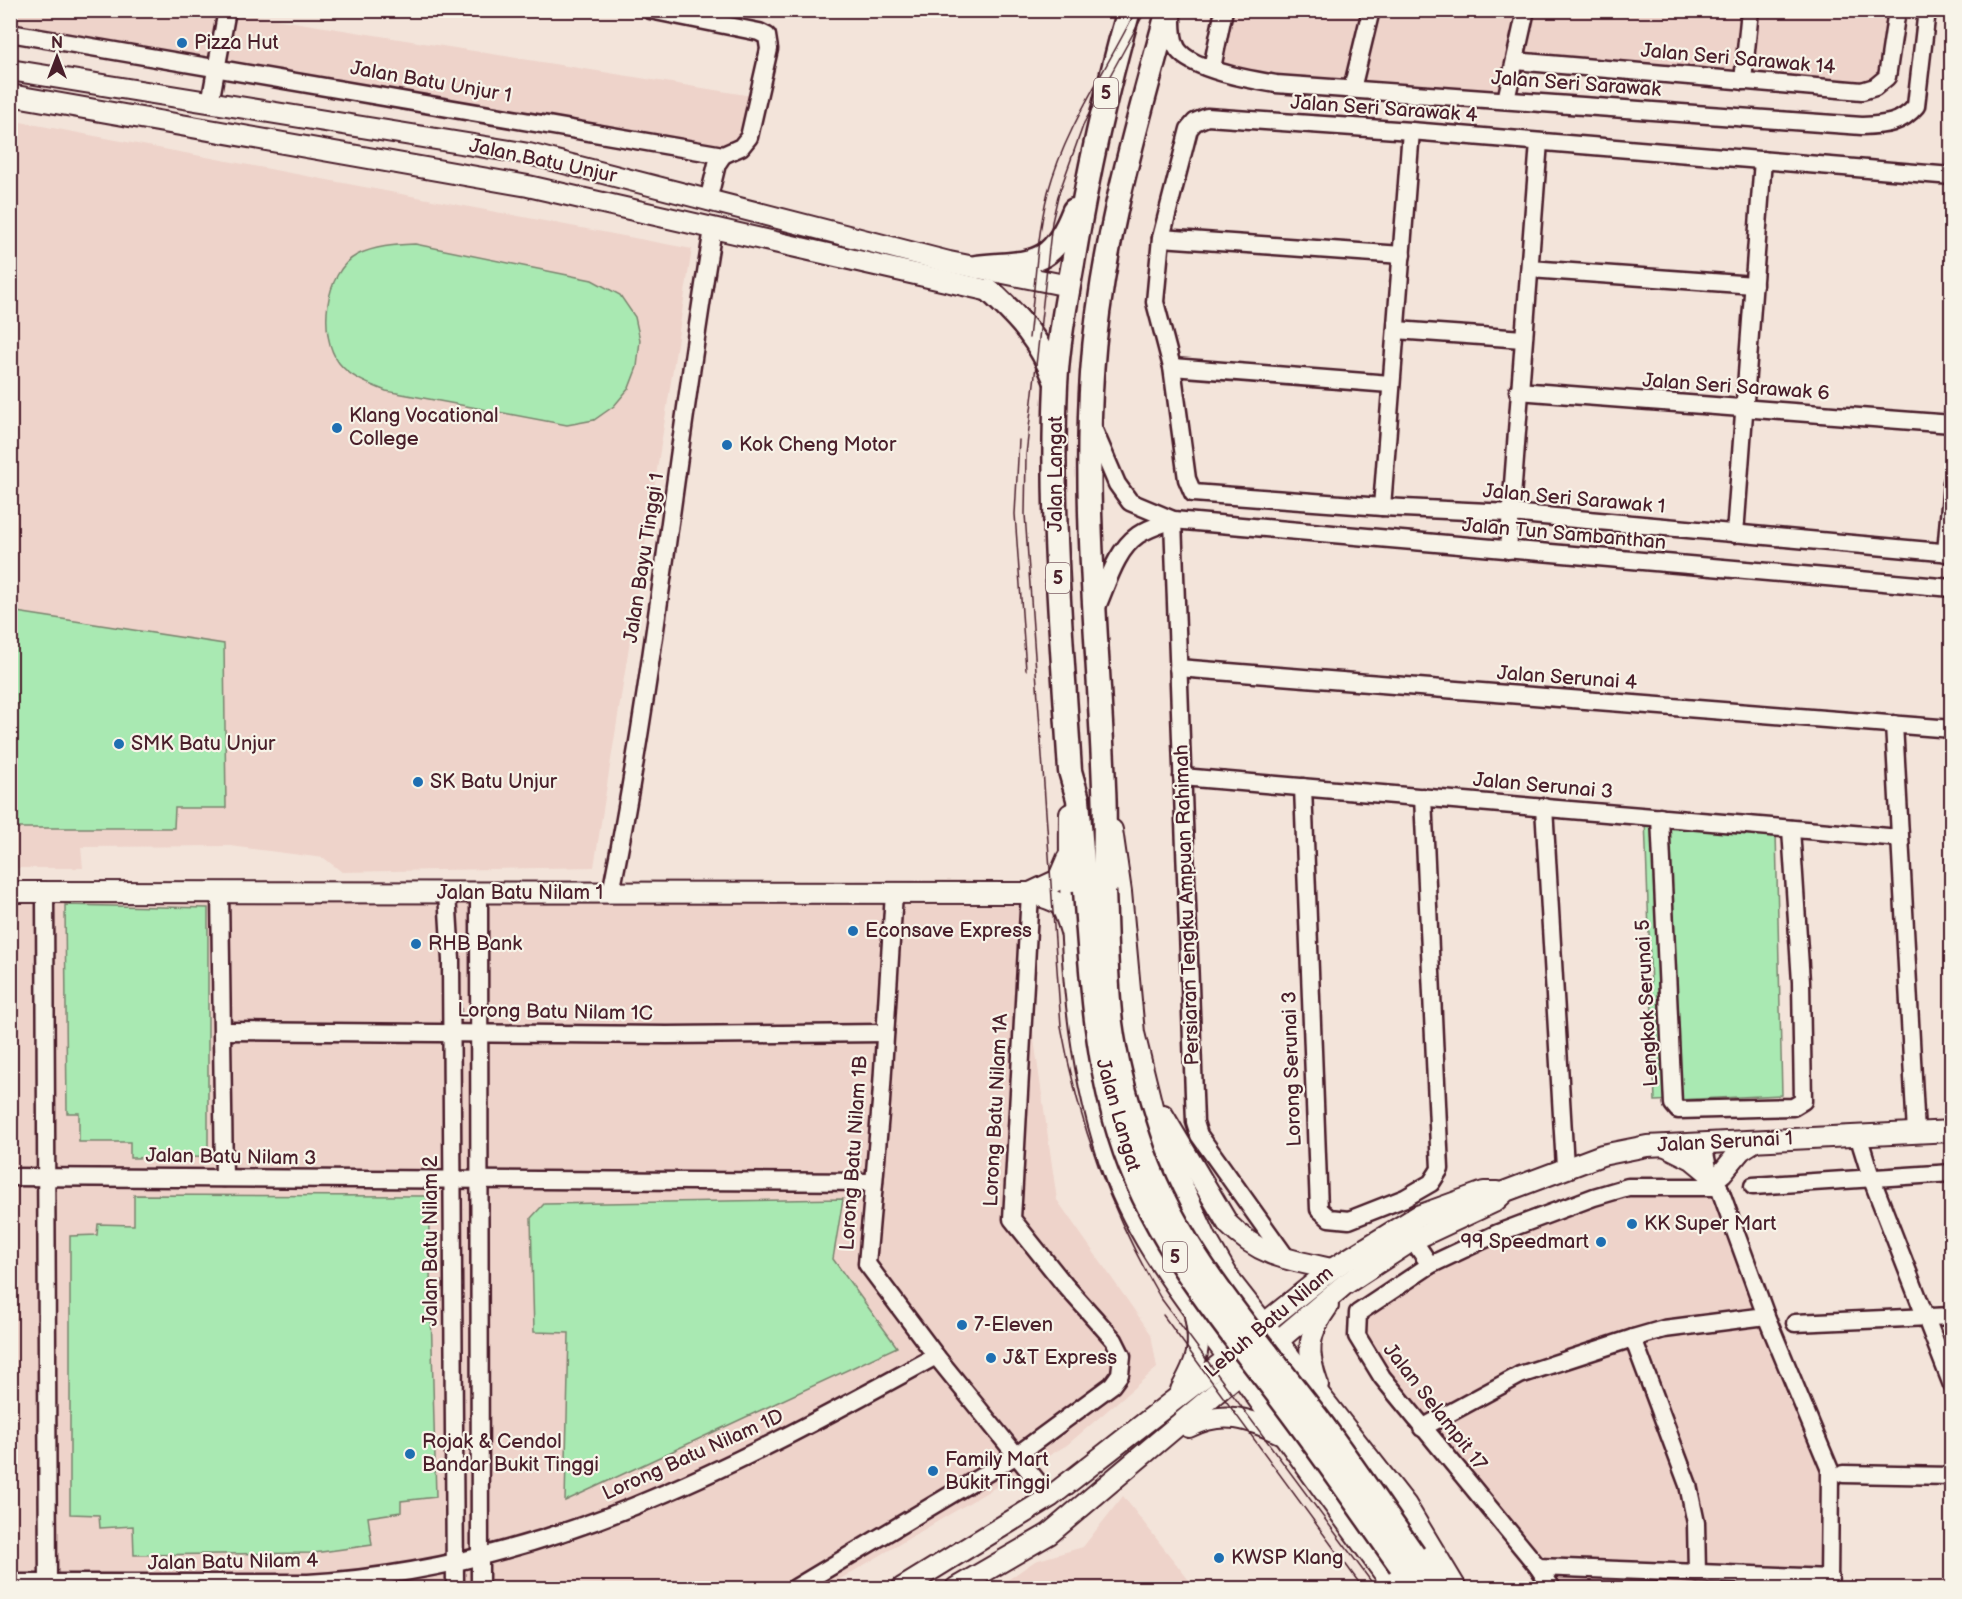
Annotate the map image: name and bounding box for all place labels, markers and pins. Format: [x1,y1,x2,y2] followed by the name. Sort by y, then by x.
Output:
[194,31,279,55] place label: Pizza Hut
[175,36,189,50] marker: Pizza Hut
[349,404,499,451] place label: Klang Vocational College
[330,421,344,435] marker: Klang Vocational College
[739,433,897,457] place label: Kok Cheng Motor
[720,438,734,452] marker: Kok Cheng Motor
[131,732,276,756] place label: SMK Batu Unjur
[112,737,126,751] marker: SMK Batu Unjur
[430,770,558,794] place label: SK Batu Unjur
[411,775,425,789] marker: SK Batu Unjur
[865,919,1032,943] place label: Econsave Express
[846,924,860,938] marker: Econsave Express
[428,932,522,956] place label: RHB Bank
[409,937,423,951] marker: RHB Bank
[1644,1212,1776,1236] place label: KK Super Mart
[1625,1217,1639,1231] marker: KK Super Mart
[1461,1230,1589,1254] place label: 99 Speedmart
[1594,1235,1608,1249] marker: 99 Speedmart
[974,1313,1053,1337] place label: 7-Eleven
[955,1318,969,1332] marker: 7-Eleven
[1003,1346,1117,1370] place label: J&T Express
[984,1351,998,1365] marker: J&T Express
[422,1430,599,1477] place label: Rojak & Cendol Bandar Bukit Tinggi
[403,1447,417,1461] marker: Rojak & Cendol Bandar Bukit Tinggi
[945,1448,1050,1495] place label: Family Mart Bukit Tinggi
[926,1464,940,1478] marker: Family Mart Bukit Tinggi
[1231,1546,1344,1570] place label: KWSP Klang
[1212,1551,1226,1565] marker: KWSP Klang

